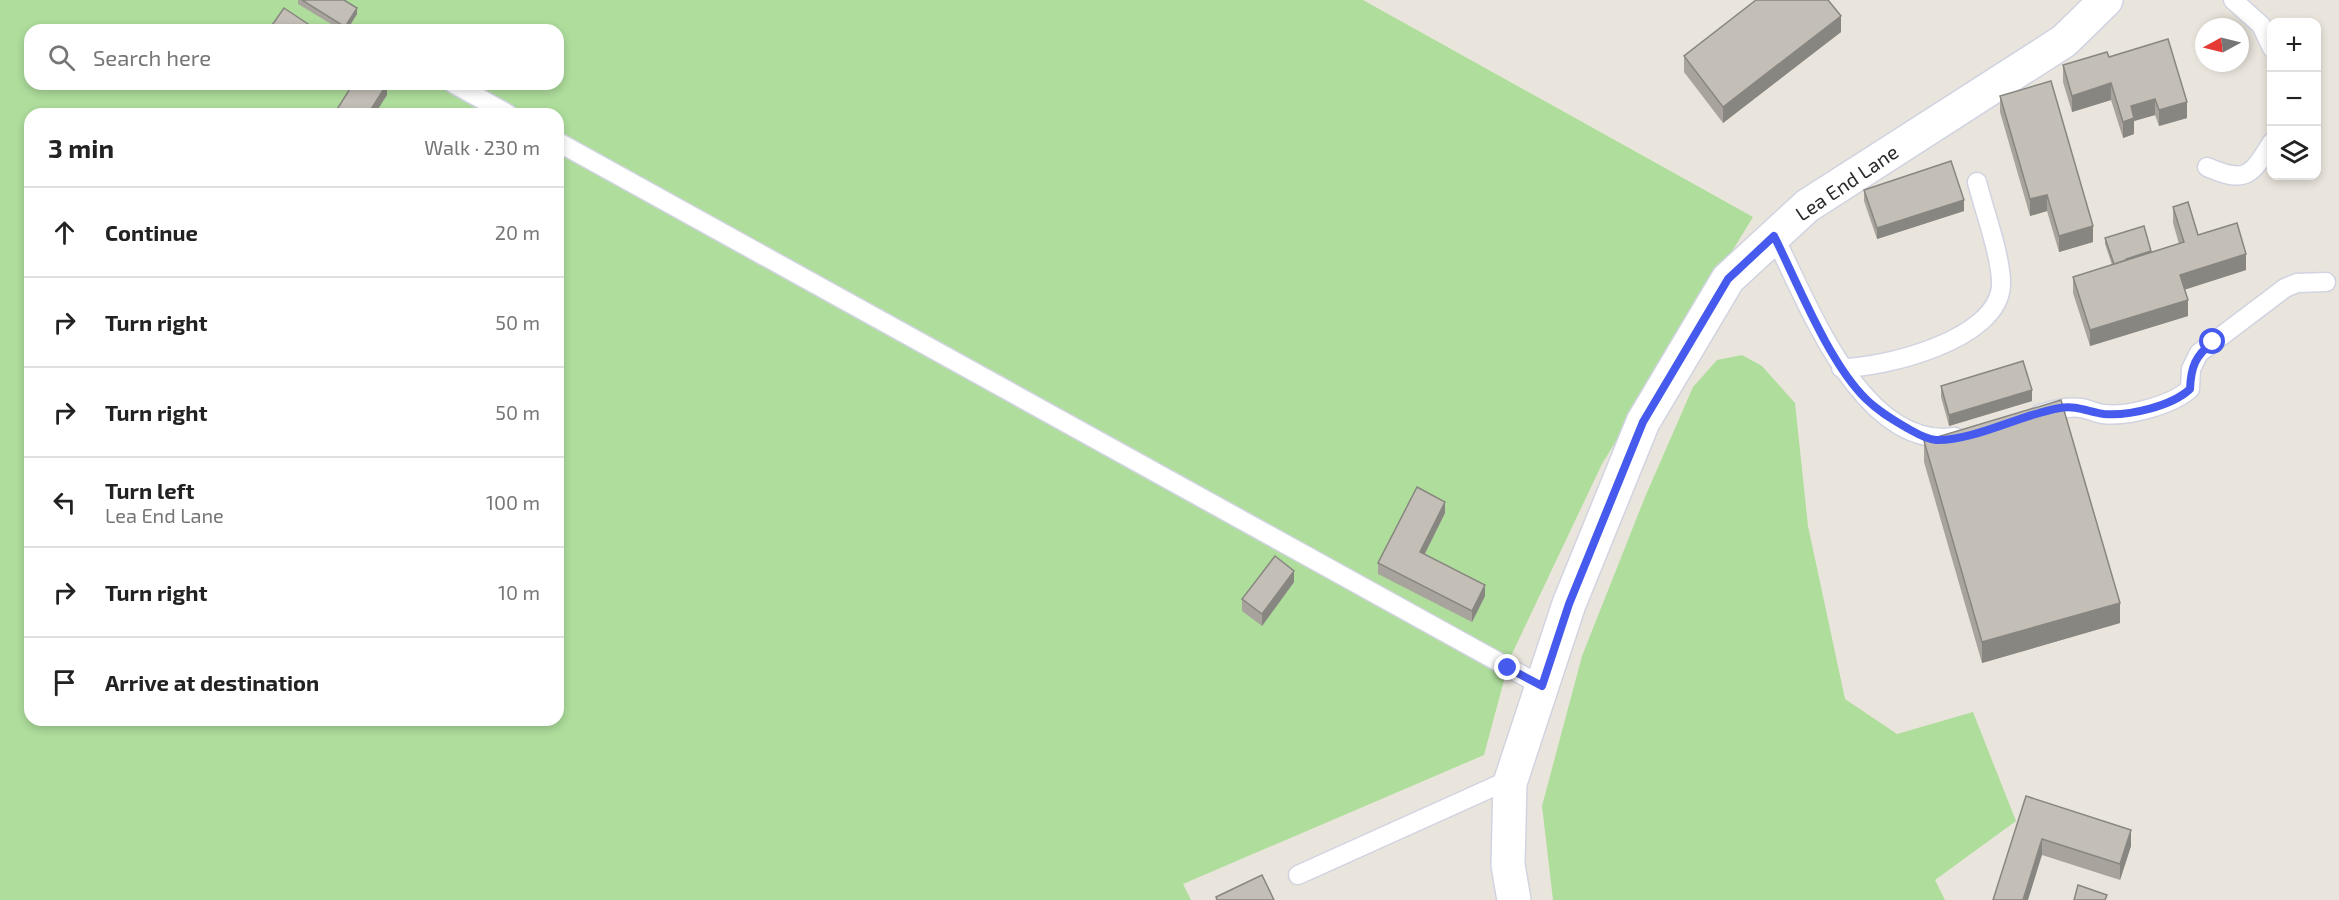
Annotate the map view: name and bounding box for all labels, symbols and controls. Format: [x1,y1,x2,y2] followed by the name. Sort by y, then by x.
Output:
[2195,18,2249,72] north arrow
[2267,18,2321,180] map controls
[2267,18,2321,72] button: +
[24,24,564,90] search box
[45,41,78,74] icon: search
[93,44,211,70] text: Search here
[2267,72,2321,126] button: −
[2267,126,2321,180] button: layers
[48,132,114,163] text: 3 min
[424,135,540,159] text: Walk · 230 m
[1790,139,1902,225] street label: Lea End Lane
[48,216,81,249] icon: ahead
[105,219,198,245] text: Continue
[495,220,540,244] text: 20 m
[48,306,81,339] icon: right
[105,309,207,335] text: Turn right
[495,310,540,334] text: 50 m
[2199,328,2225,354] route start
[48,396,81,429] icon: right
[105,399,207,425] text: Turn right
[495,400,540,424] text: 50 m
[105,477,194,503] text: Turn left
[48,486,81,519] icon: left
[486,490,540,514] text: 100 m
[105,503,224,527] text: Lea End Lane
[48,576,81,609] icon: right
[105,579,207,605] text: Turn right
[498,580,540,604] text: 10 m
[1494,654,1520,680] route end
[48,666,81,699] icon: arrive
[105,669,319,695] text: Arrive at destination

